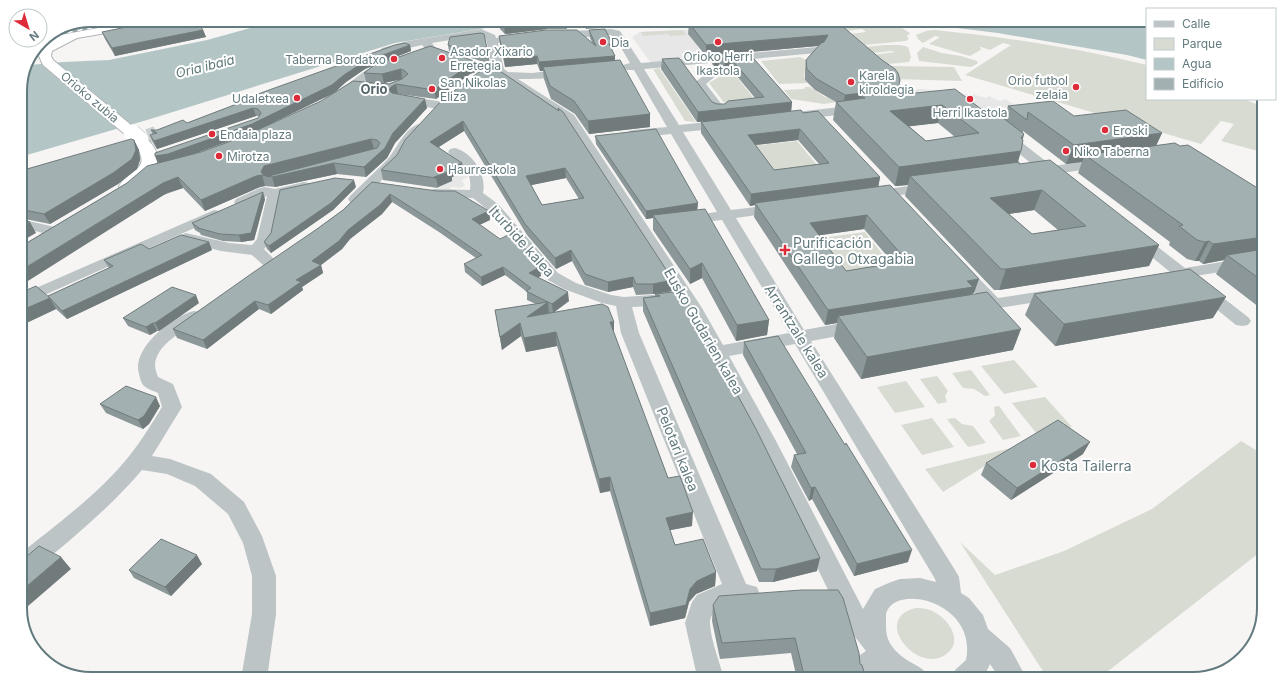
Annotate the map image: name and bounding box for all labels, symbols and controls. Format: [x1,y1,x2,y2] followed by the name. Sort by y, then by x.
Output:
[8,8,48,48] north arrow
[1146,8,1276,100] legend
[1182,16,1210,31] text: Calle
[27,28,42,44] text: N
[611,35,629,50] place label: Dia
[1182,36,1222,51] text: Parque
[598,37,608,47] marker: Dia
[713,37,723,47] marker: Orioko Herri Ikastola
[450,44,533,73] place label: Asador Xixario Erretegia
[683,49,753,78] place label: Orioko Herri Ikastola
[174,51,236,81] water label: Oria ibaia
[285,52,386,67] place label: Taberna Bordatxo
[437,53,447,63] marker: Asador Xixario Erretegia
[389,54,399,64] marker: Taberna Bordatxo
[1182,56,1211,71] text: Agua
[58,68,122,126] street label: Orioko zubia
[859,68,914,97] place label: Karela kiroldegia
[1008,73,1068,102] place label: Orio futbol zelaia
[440,75,506,104] place label: San Nikolas Eliza
[1182,76,1224,91] text: Edificio
[846,77,856,87] marker: Karela kiroldegia
[361,81,387,97] district label: Orio
[1071,82,1081,92] marker: Orio futbol zelaia
[427,84,437,94] marker: San Nikolas Eliza
[232,91,289,106] place label: Udaletxea
[292,93,302,103] marker: Udaletxea
[965,94,975,104] marker: Herri Ikastola
[932,105,1008,120] place label: Herri Ikastola
[1113,123,1148,138] place label: Eroski
[1100,125,1110,135] marker: Eroski
[220,127,292,142] place label: Endaia plaza
[207,129,217,139] marker: Endaia plaza
[1074,144,1149,159] place label: Niko Taberna
[1061,146,1071,156] marker: Niko Taberna
[227,149,270,164] place label: Mirotza
[214,151,224,161] marker: Mirotza
[448,162,516,177] place label: Haurreskola
[435,164,445,174] marker: Haurreskola
[486,202,558,280] street label: Iturbide kalea
[793,234,914,267] place label: Purificación Gallego Otxagabia
[780,245,790,255] marker: Purificación Gallego Otxagabia
[661,265,747,397] street label: Eusko Gudarien kalea
[761,281,833,381] street label: Arrantzale kalea
[653,404,703,494] street label: Pelotari kalea
[1041,457,1132,474] place label: Kosta Tailerra
[1028,460,1038,470] marker: Kosta Tailerra

